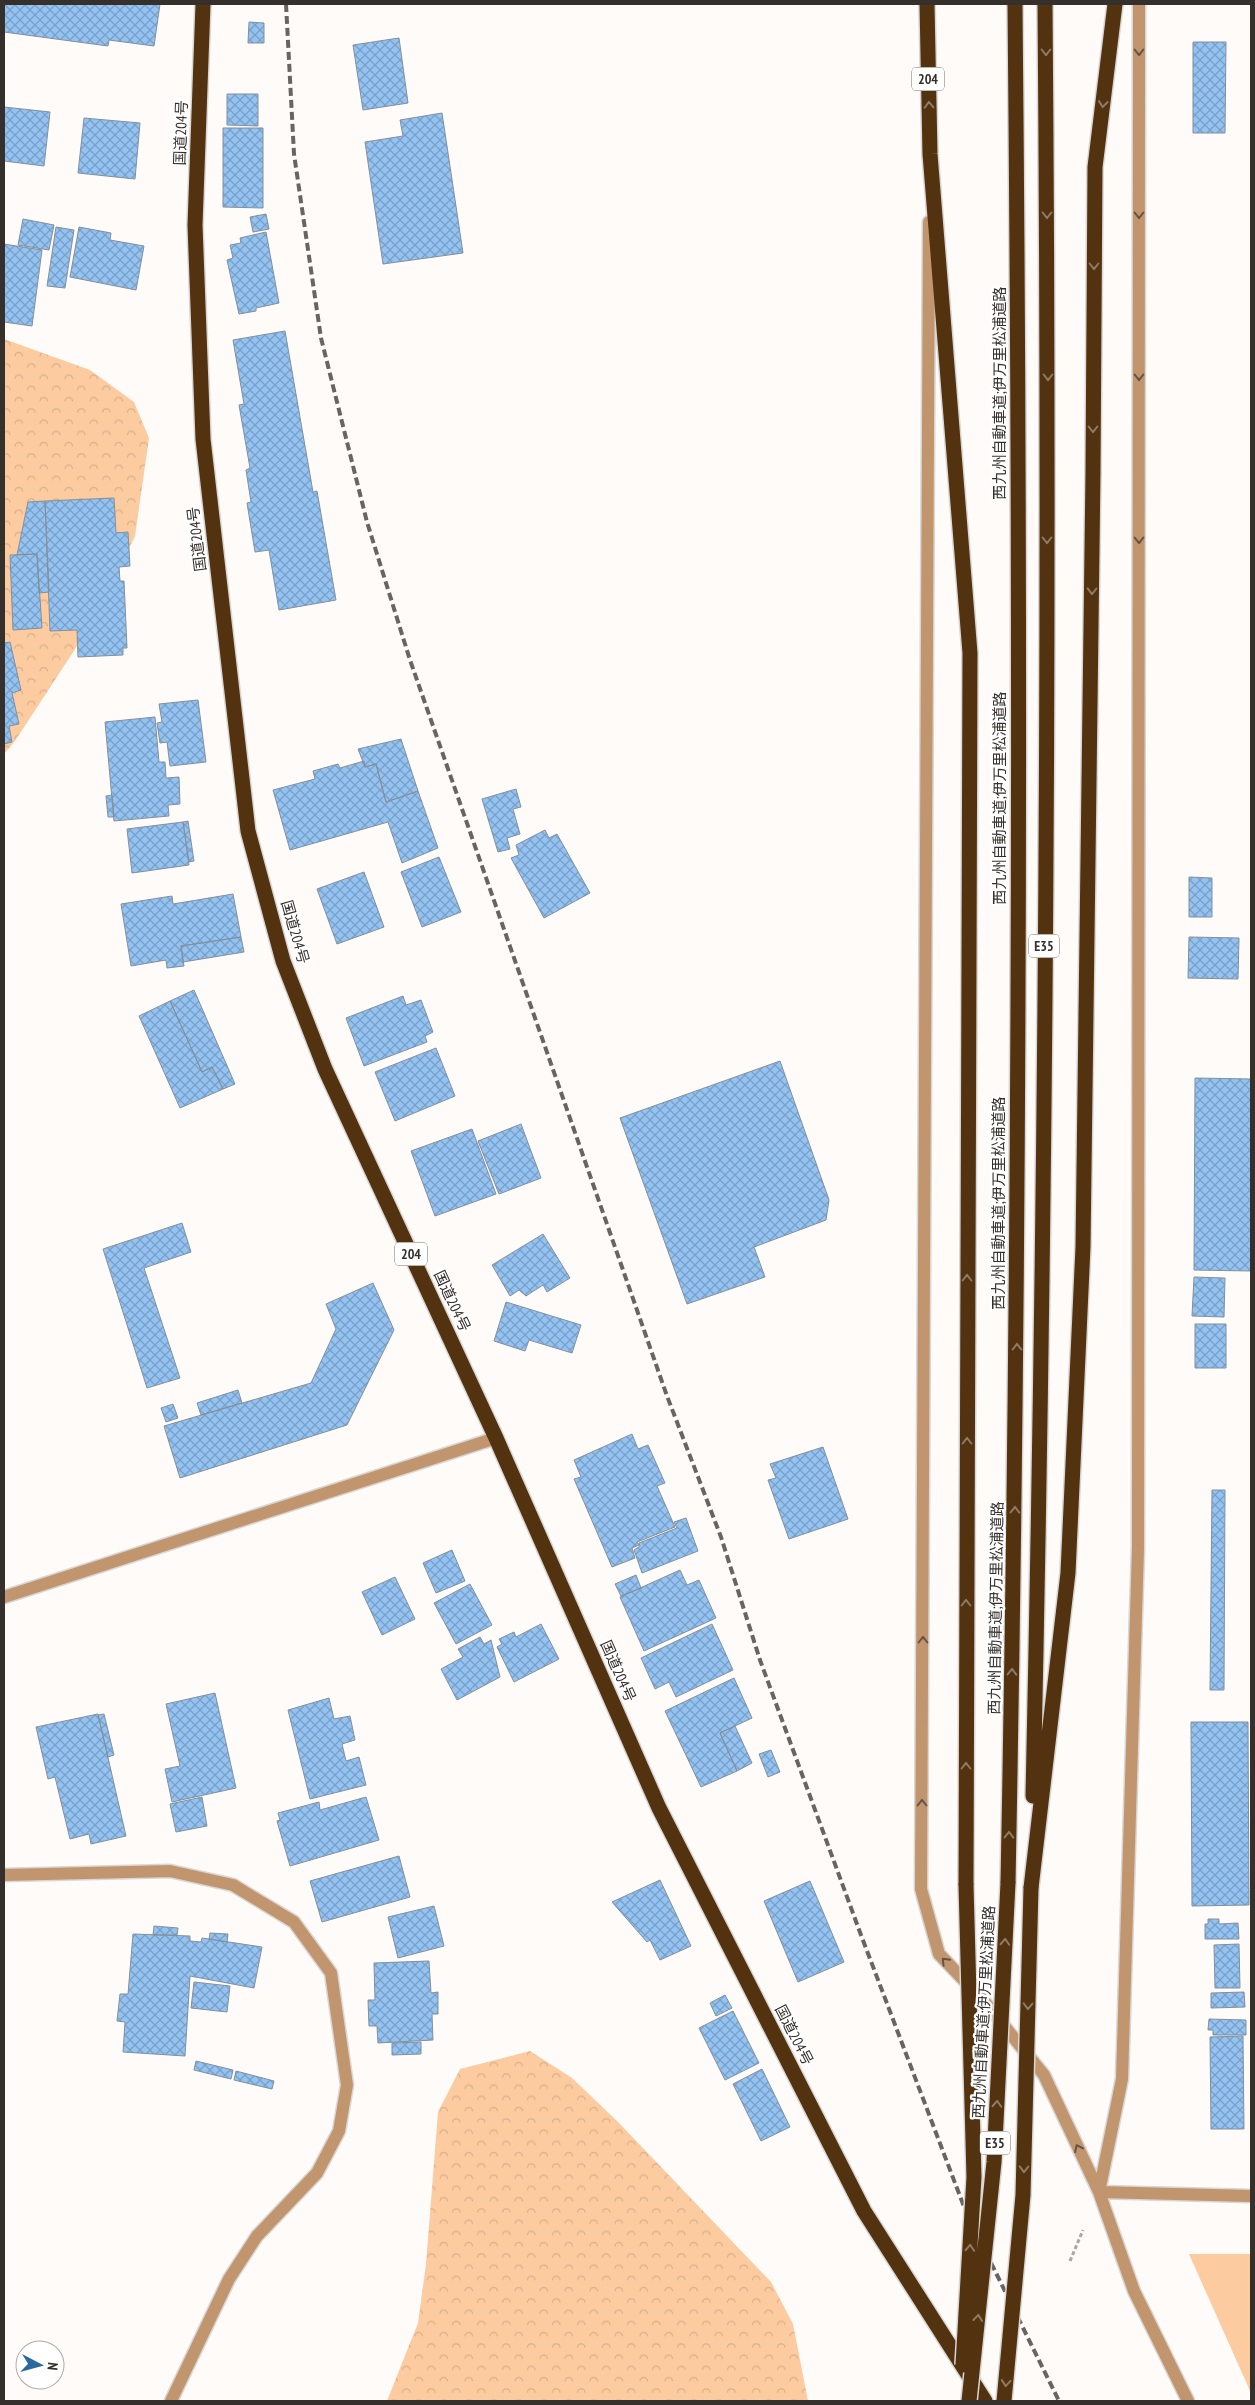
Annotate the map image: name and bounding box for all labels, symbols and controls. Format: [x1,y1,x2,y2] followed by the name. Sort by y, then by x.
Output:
[1041,49,1051,57] one-way arrow
[1134,49,1144,57] one-way arrow
[912,68,944,90] road number: 204
[170,100,191,166] street label: 国道204号
[1098,100,1108,109] one-way arrow
[924,101,934,108] one-way arrow
[1042,212,1052,219] one-way arrow
[1134,212,1144,219] one-way arrow
[1089,263,1099,271] one-way arrow
[990,286,1009,500] street label: 西九州自動車道;伊万里松浦道路
[1043,374,1053,382] one-way arrow
[1134,374,1144,382] one-way arrow
[1088,425,1099,433] one-way arrow
[183,506,210,573] street label: 国道204号
[1042,536,1052,544] one-way arrow
[1134,536,1144,544] one-way arrow
[1086,588,1097,596] one-way arrow
[990,691,1009,905] street label: 西九州自動車道;伊万里松浦道路
[277,898,314,966] street label: 国道204号
[1029,934,1059,958] road number: E35
[989,1096,1008,1310] street label: 西九州自動車道;伊万里松浦道路
[395,1242,427,1266] road number: 204
[430,1267,475,1334] street label: 国道204号
[962,1274,972,1282] one-way arrow
[1012,1343,1022,1351] one-way arrow
[962,1437,972,1444] one-way arrow
[984,1501,1007,1715] street label: 西九州自動車道;伊万里松浦道路
[1010,1505,1020,1513] one-way arrow
[961,1599,971,1607] one-way arrow
[917,1636,928,1644] one-way arrow
[597,1637,640,1704] street label: 国道204号
[1007,1668,1017,1676] one-way arrow
[961,1762,971,1770] one-way arrow
[917,1798,927,1806] one-way arrow
[1004,1830,1014,1838] one-way arrow
[968,1905,999,2119] street label: 西九州自動車道;伊万里松浦道路
[1000,1937,1011,1945] one-way arrow
[942,1957,951,1966] one-way arrow
[771,2001,818,2068] street label: 国道204号
[1023,2003,1034,2011] one-way arrow
[991,2100,1002,2108] one-way arrow
[980,2132,1010,2154] road number: E35
[1074,2144,1084,2153] one-way arrow
[1019,2165,1029,2173] one-way arrow
[964,2243,975,2251] one-way arrow
[972,2314,983,2322] one-way arrow
[15,2340,65,2390] north arrow
[44,2362,62,2371] text: N
[1001,2379,1012,2387] one-way arrow

